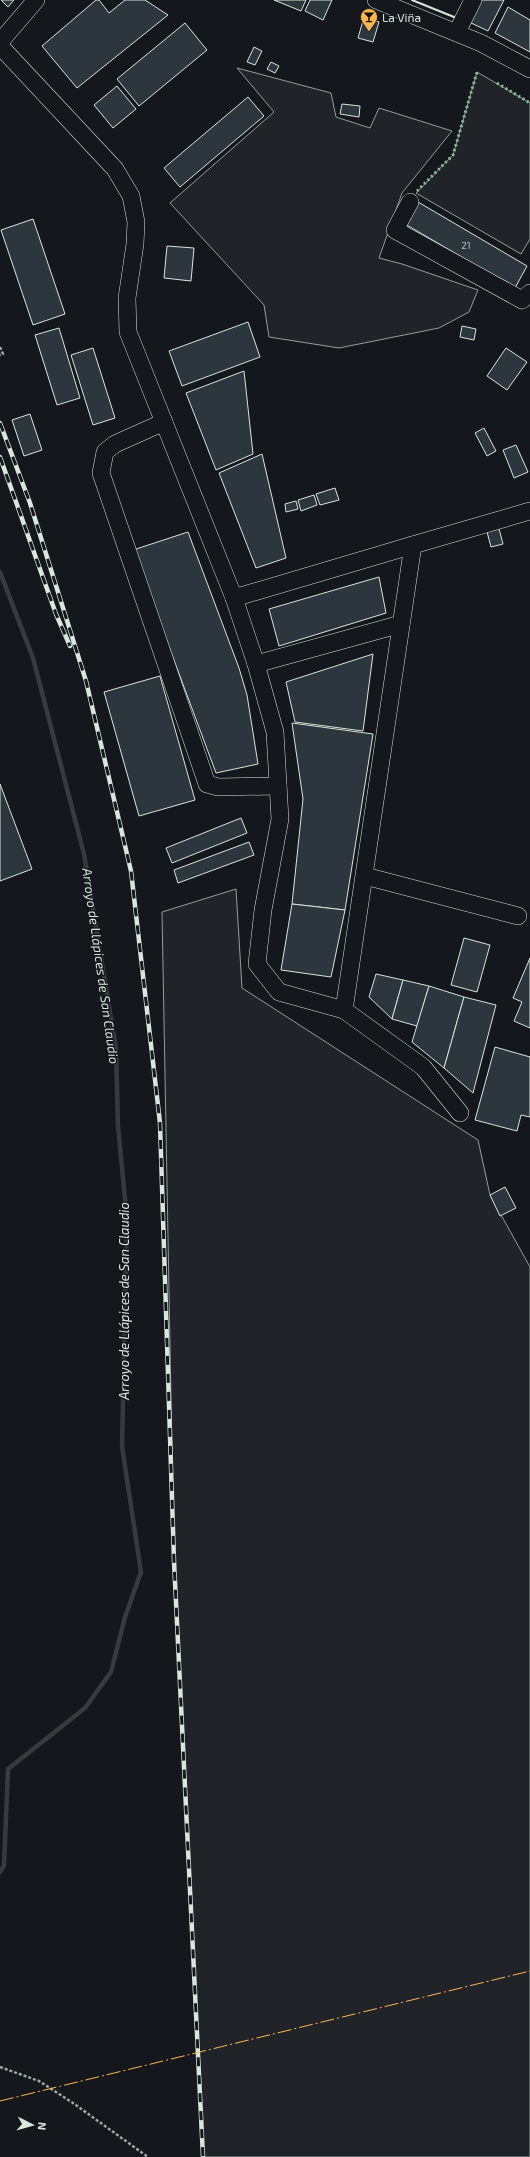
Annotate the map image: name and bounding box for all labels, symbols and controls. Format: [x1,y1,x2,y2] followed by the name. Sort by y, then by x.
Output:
[359,7,379,32] bar icon: La Viña
[382,10,421,24] place label: La Viña
[461,239,471,251] house number: 21
[79,866,123,1065] water label: Arroyo de Llápices de San Claudio
[116,1202,132,1401] water label: Arroyo de Llápices de San Claudio
[12,2105,52,2145] north arrow
[36,2121,49,2131] text: N

